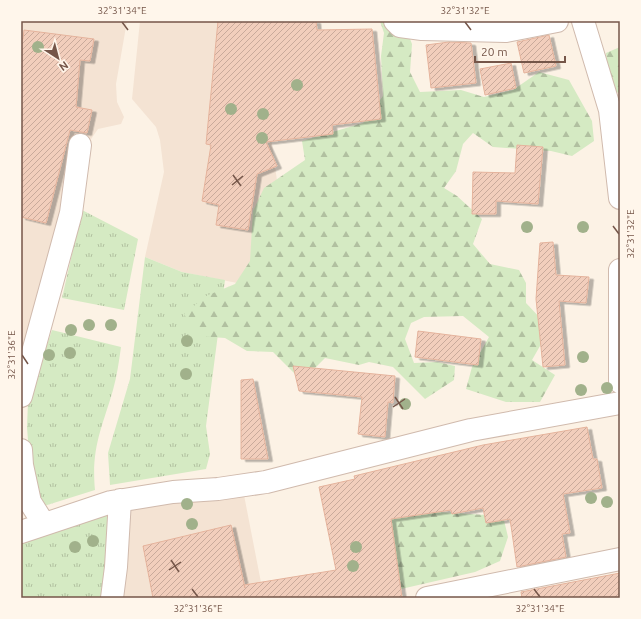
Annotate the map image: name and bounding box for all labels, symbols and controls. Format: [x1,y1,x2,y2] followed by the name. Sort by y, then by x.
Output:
[97,5,147,16] text: 32°31'34"E
[440,5,490,16] text: 32°31'32"E
[38,38,78,78] north arrow
[475,38,565,64] scale bar
[481,45,508,58] text: 20 m
[57,59,71,73] text: N
[625,209,636,259] text: 32°31'32"E
[6,330,17,380] text: 32°31'36"E
[173,603,223,614] text: 32°31'36"E
[515,603,565,614] text: 32°31'34"E

